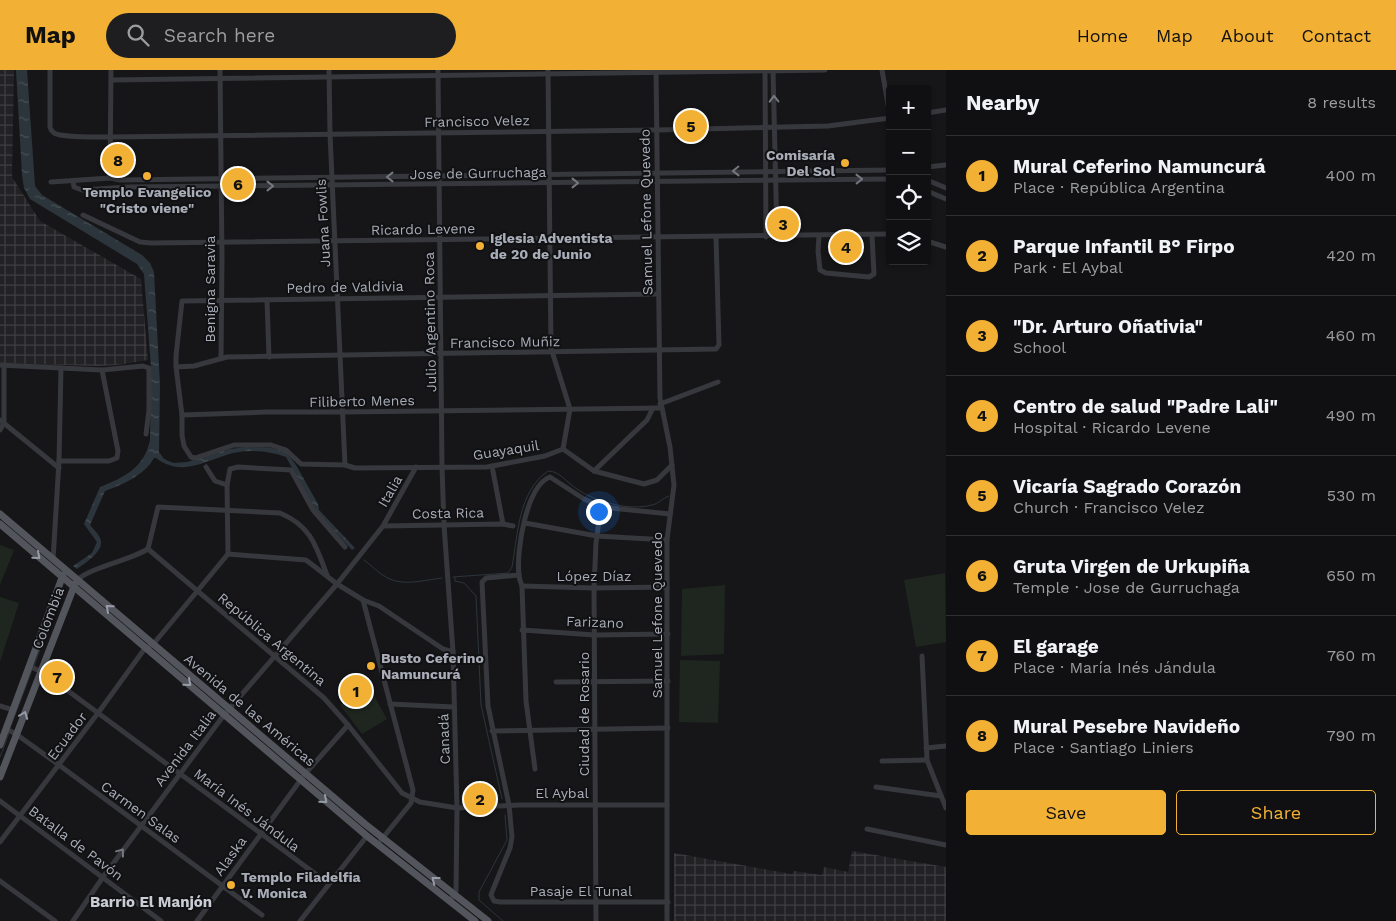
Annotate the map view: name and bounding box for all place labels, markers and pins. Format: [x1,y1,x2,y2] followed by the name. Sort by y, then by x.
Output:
[675,107,707,145] pin: 5
[102,141,134,179] pin: 8
[766,147,836,179] place label: Comisaría Del Sol
[839,157,851,169] marker: Comisaría Del Sol
[222,165,254,203] pin: 6
[141,170,153,182] marker: Templo Evangelico "Cristo viene"
[83,184,211,216] place label: Templo Evangelico "Cristo viene"
[767,205,799,243] pin: 3
[830,228,862,266] pin: 4
[490,230,614,262] place label: Iglesia Adventista de 20 de Junio
[474,240,486,252] marker: Iglesia Adventista de 20 de Junio
[381,650,484,682] place label: Busto Ceferino Namuncurá
[41,658,73,696] pin: 7
[365,660,377,672] marker: Busto Ceferino Namuncurá
[340,672,372,710] pin: 1
[464,780,496,818] pin: 2
[241,869,362,901] place label: Templo Filadelfia V. Monica
[225,879,237,891] marker: Templo Filadelfia V. Monica

